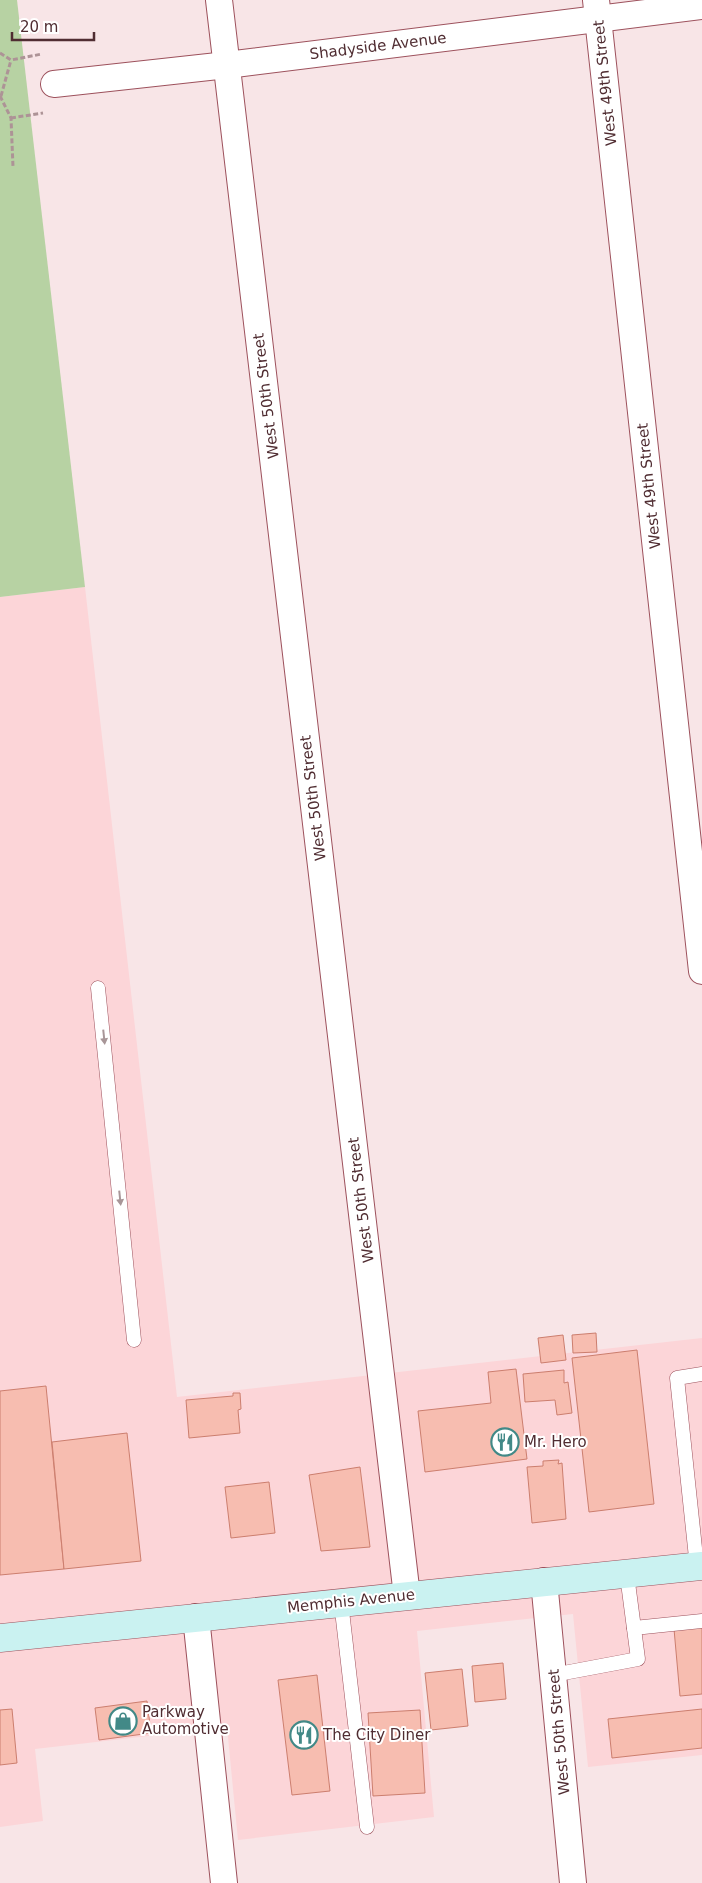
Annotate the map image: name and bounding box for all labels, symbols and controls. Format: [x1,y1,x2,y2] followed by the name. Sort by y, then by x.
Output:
[12,10,95,42] scale bar
[20,18,58,36] text: 20 m
[589,19,621,147] street label: West 49th Street
[308,29,448,63] street label: Shadyside Avenue
[249,332,283,460] street label: West 50th Street
[633,422,665,550] street label: West 49th Street
[296,734,330,862] street label: West 50th Street
[100,1029,108,1045] one-way arrow
[344,1136,378,1264] street label: West 50th Street
[116,1191,124,1207] one-way arrow
[490,1427,520,1457] restaurant icon: Mr. Hero
[524,1433,587,1451] place label: Mr. Hero
[286,1585,416,1617] street label: Memphis Avenue
[545,1668,573,1796] street label: West 50th Street
[142,1703,229,1738] place label: Parkway Automotive
[108,1706,138,1736] shop icon: Parkway Automotive
[289,1720,319,1750] restaurant icon: The City Diner
[322,1726,431,1744] place label: The City Diner

